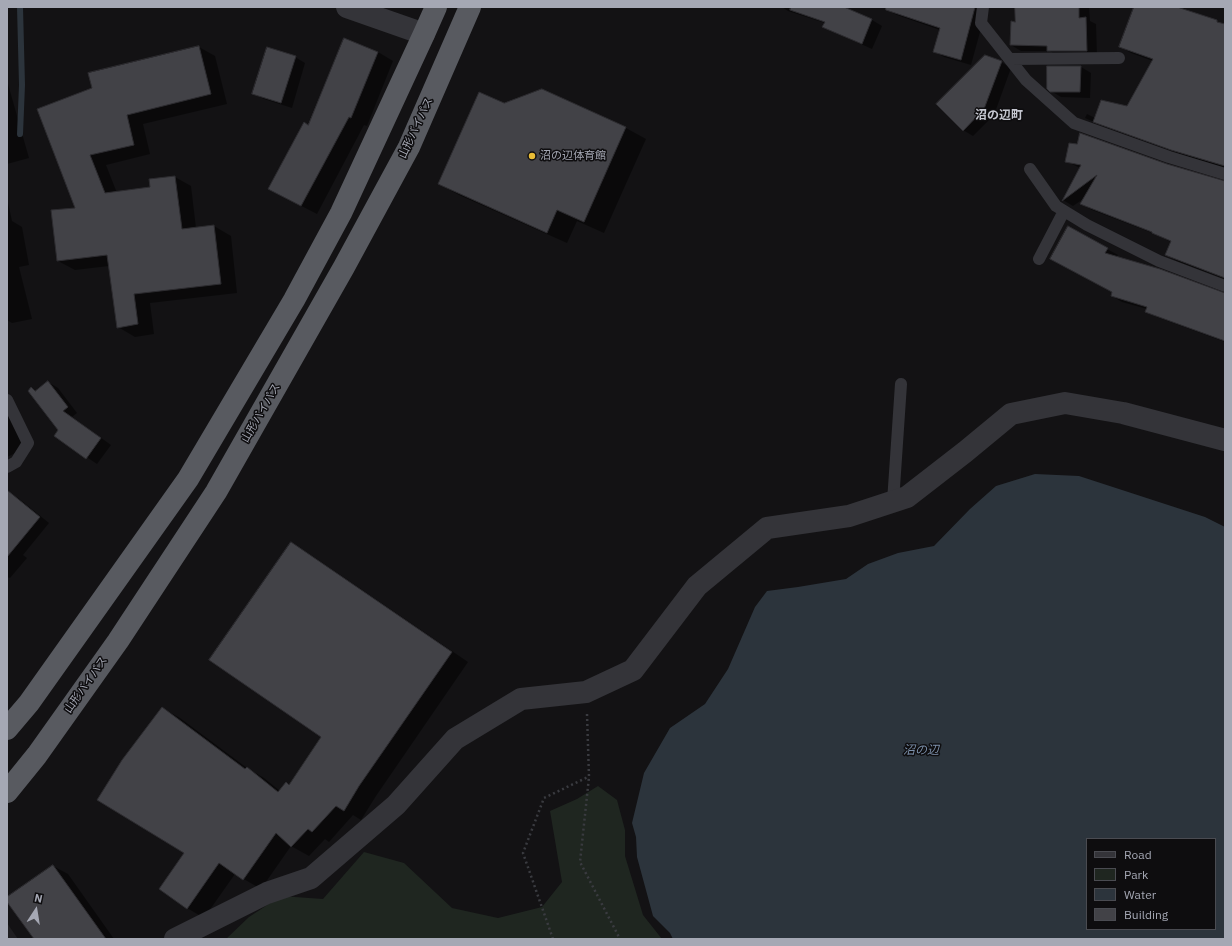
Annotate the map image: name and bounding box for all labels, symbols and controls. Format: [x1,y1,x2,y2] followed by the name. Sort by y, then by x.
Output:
[396,95,436,161] street label: 山形バイパス
[975,109,1023,123] district label: 沼の辺町
[540,149,606,163] place label: 沼の辺体育館
[527,151,537,161] marker: 沼の辺体育館
[239,381,283,445] street label: 山形バイパス
[62,654,110,716] street label: 山形バイパス
[903,744,939,758] water label: 沼の辺
[1086,838,1216,930] legend
[1124,847,1152,862] text: Road
[1124,867,1148,882] text: Park
[1124,887,1156,902] text: Water
[16,890,56,930] north arrow
[33,891,44,906] text: N
[1124,907,1168,922] text: Building

